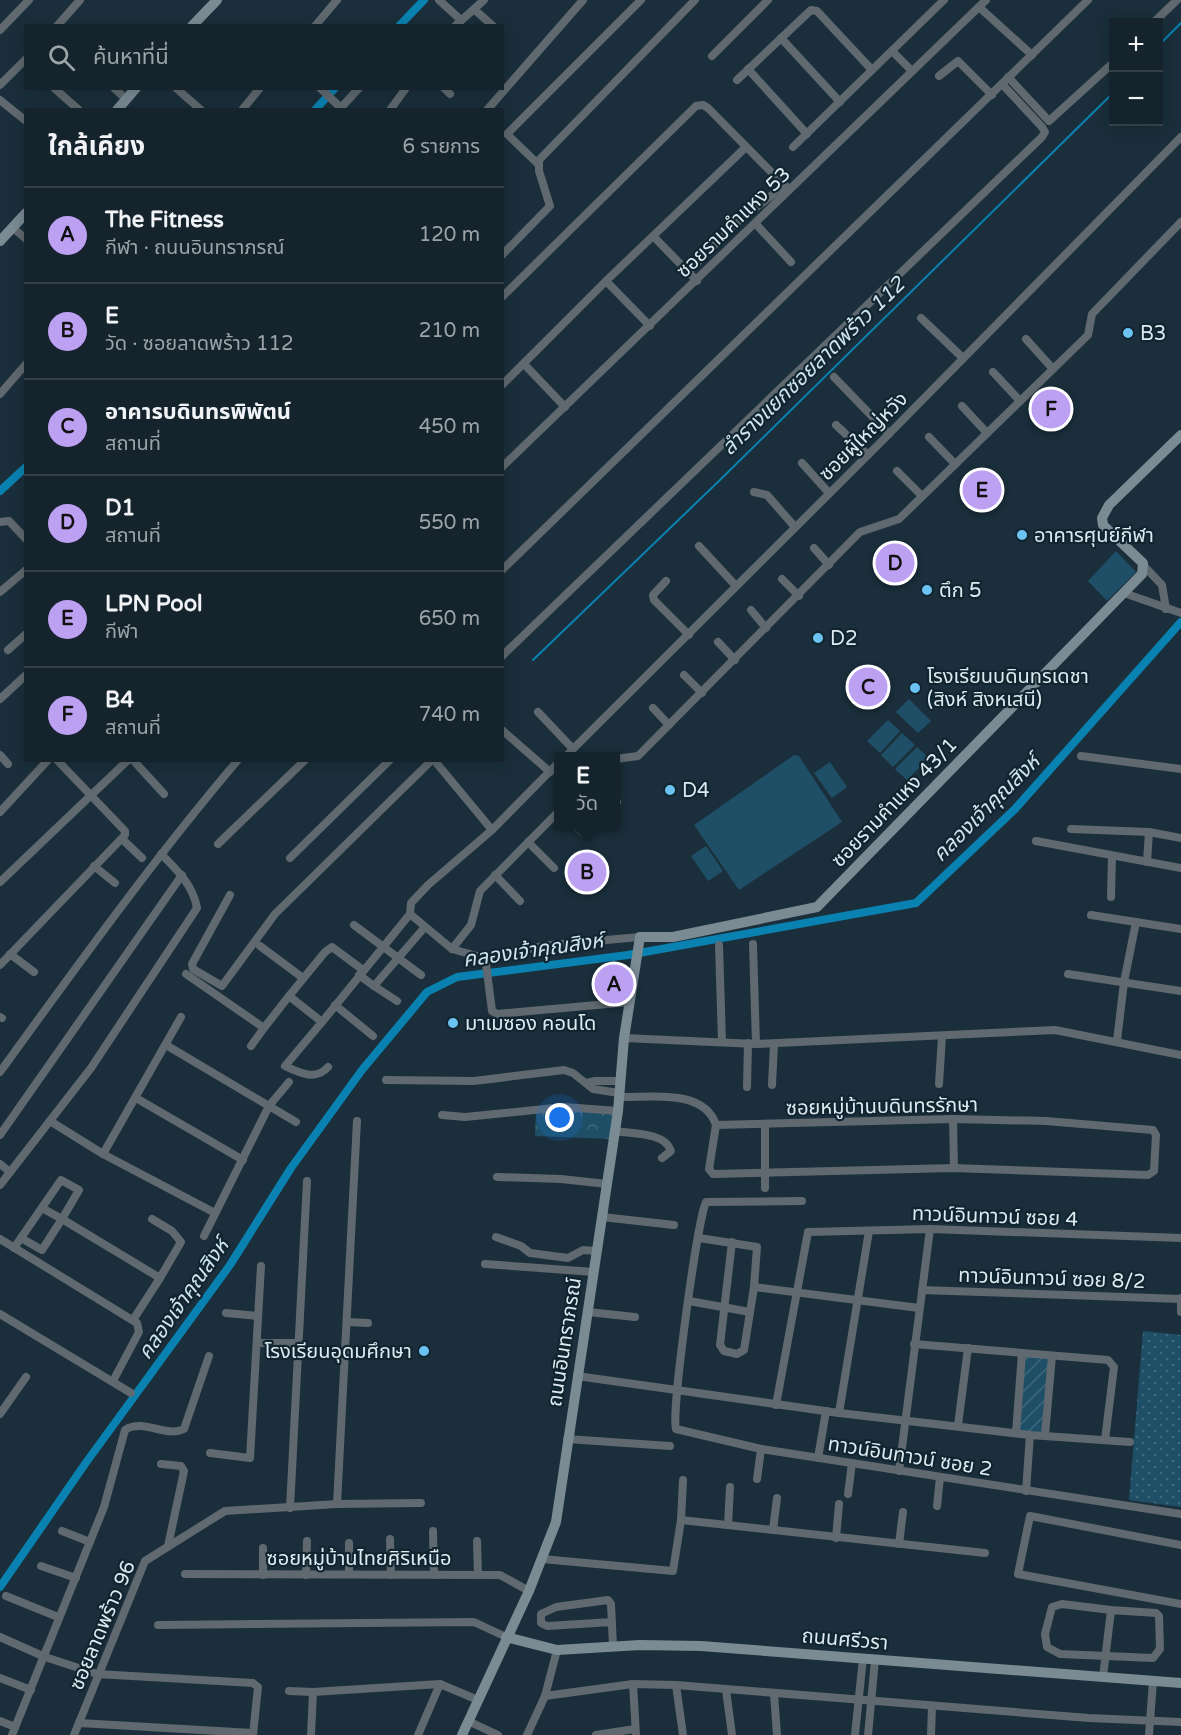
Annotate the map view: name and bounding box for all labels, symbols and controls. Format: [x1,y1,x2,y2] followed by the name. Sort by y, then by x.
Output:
[1109,18,1163,126] map controls
[1109,18,1163,72] button: +
[24,24,504,90] search box
[45,41,78,74] icon: search
[93,44,169,70] text: ค้นหาที่นี่
[1109,72,1163,126] button: −
[48,131,145,162] text: ใกล้เคียง
[403,135,480,159] text: 6 รายการ
[672,162,796,283] street label: ซอยรามคำแหง 53
[105,207,224,233] text: The Fitness
[60,223,75,247] text: A
[419,223,480,247] text: 120 m
[105,236,284,260] text: กีฬา · ถนนอินทราภรณ์
[716,271,912,461] water label: ลำรางแยกซอยลาดพร้าว 112
[105,303,119,329] text: E
[61,319,74,343] text: B
[419,319,480,343] text: 210 m
[1140,322,1166,346] place label: B3
[1121,326,1135,340] marker: B3
[105,332,294,356] text: วัด · ซอยลาดพร้าว 112
[1032,386,1070,432] pin: F
[814,387,913,486] street label: ซอยผู้ใหญ่หวัง
[105,399,291,425] text: อาคารบดินทรพิพัตน์
[61,415,74,439] text: C
[419,415,480,439] text: 450 m
[105,432,161,456] text: สถานที่
[962,468,1002,512] pin: E
[105,495,135,521] text: D1
[60,511,75,535] text: D
[419,511,480,535] text: 550 m
[105,524,161,548] text: สถานที่
[1034,524,1154,548] place label: อาคารศุนย์กีฬา
[1015,528,1029,542] marker: อาคารศุนย์กีฬา
[876,540,914,586] pin: D
[939,579,981,603] place label: ตึก 5
[920,583,934,597] marker: ตึก 5
[105,591,203,617] text: LPN Pool
[61,607,74,631] text: E
[419,607,480,631] text: 650 m
[105,620,138,644] text: กีฬา
[830,627,858,651] place label: D2
[811,631,825,645] marker: D2
[848,664,888,710] pin: C
[927,665,1089,712] place label: โรงเรียนบดินทรเดชา (สิงห์ สิงหเสนี)
[908,681,922,695] marker: โรงเรียนบดินทรเดชา (สิงห์ สิงหเสนี)
[105,687,134,713] text: B4
[61,703,74,727] text: F
[419,703,480,727] text: 740 m
[105,716,161,740] text: สถานที่
[827,733,963,872] street label: ซอยรามคำแหง 43/1
[928,746,1048,867] water label: คลองเจ้าคุณสิงห์
[554,752,620,830] popup
[576,763,590,789] text: E
[682,779,710,803] place label: D4
[663,783,677,797] marker: D4
[576,792,598,816] text: วัด
[568,850,606,894] pin: B
[461,928,609,973] water label: คลองเจ้าคุณสิงห์
[594,962,634,1006] pin: A
[465,1012,596,1036] place label: มาเมซอง คอนโด
[446,1016,460,1030] marker: มาเมซอง คอนโด
[786,1093,978,1121] street label: ซอยหมู่บ้านบดินทรรักษา
[545,1103,574,1132] your location
[912,1202,1078,1232] street label: ทาวน์อินทาวน์ ซอย 4
[133,1231,237,1364] water label: คลองเจ้าคุณสิงห์
[958,1264,1146,1294] street label: ทาวน์อินทาวน์ ซอย 8/2
[543,1276,587,1408] street label: ถนนอินทราภรณ์
[264,1340,412,1364] place label: โรงเรียนอุดมศึกษา
[417,1344,431,1358] marker: โรงเรียนอุดมศึกษา
[826,1432,994,1482] street label: ทาวน์อินทาวน์ ซอย 2
[267,1547,451,1571] street label: ซอยหมู่บ้านไทยศิริเหนือ
[65,1557,141,1694] street label: ซอยลาดพร้าว 96
[801,1624,889,1656] street label: ถนนศรีวรา

